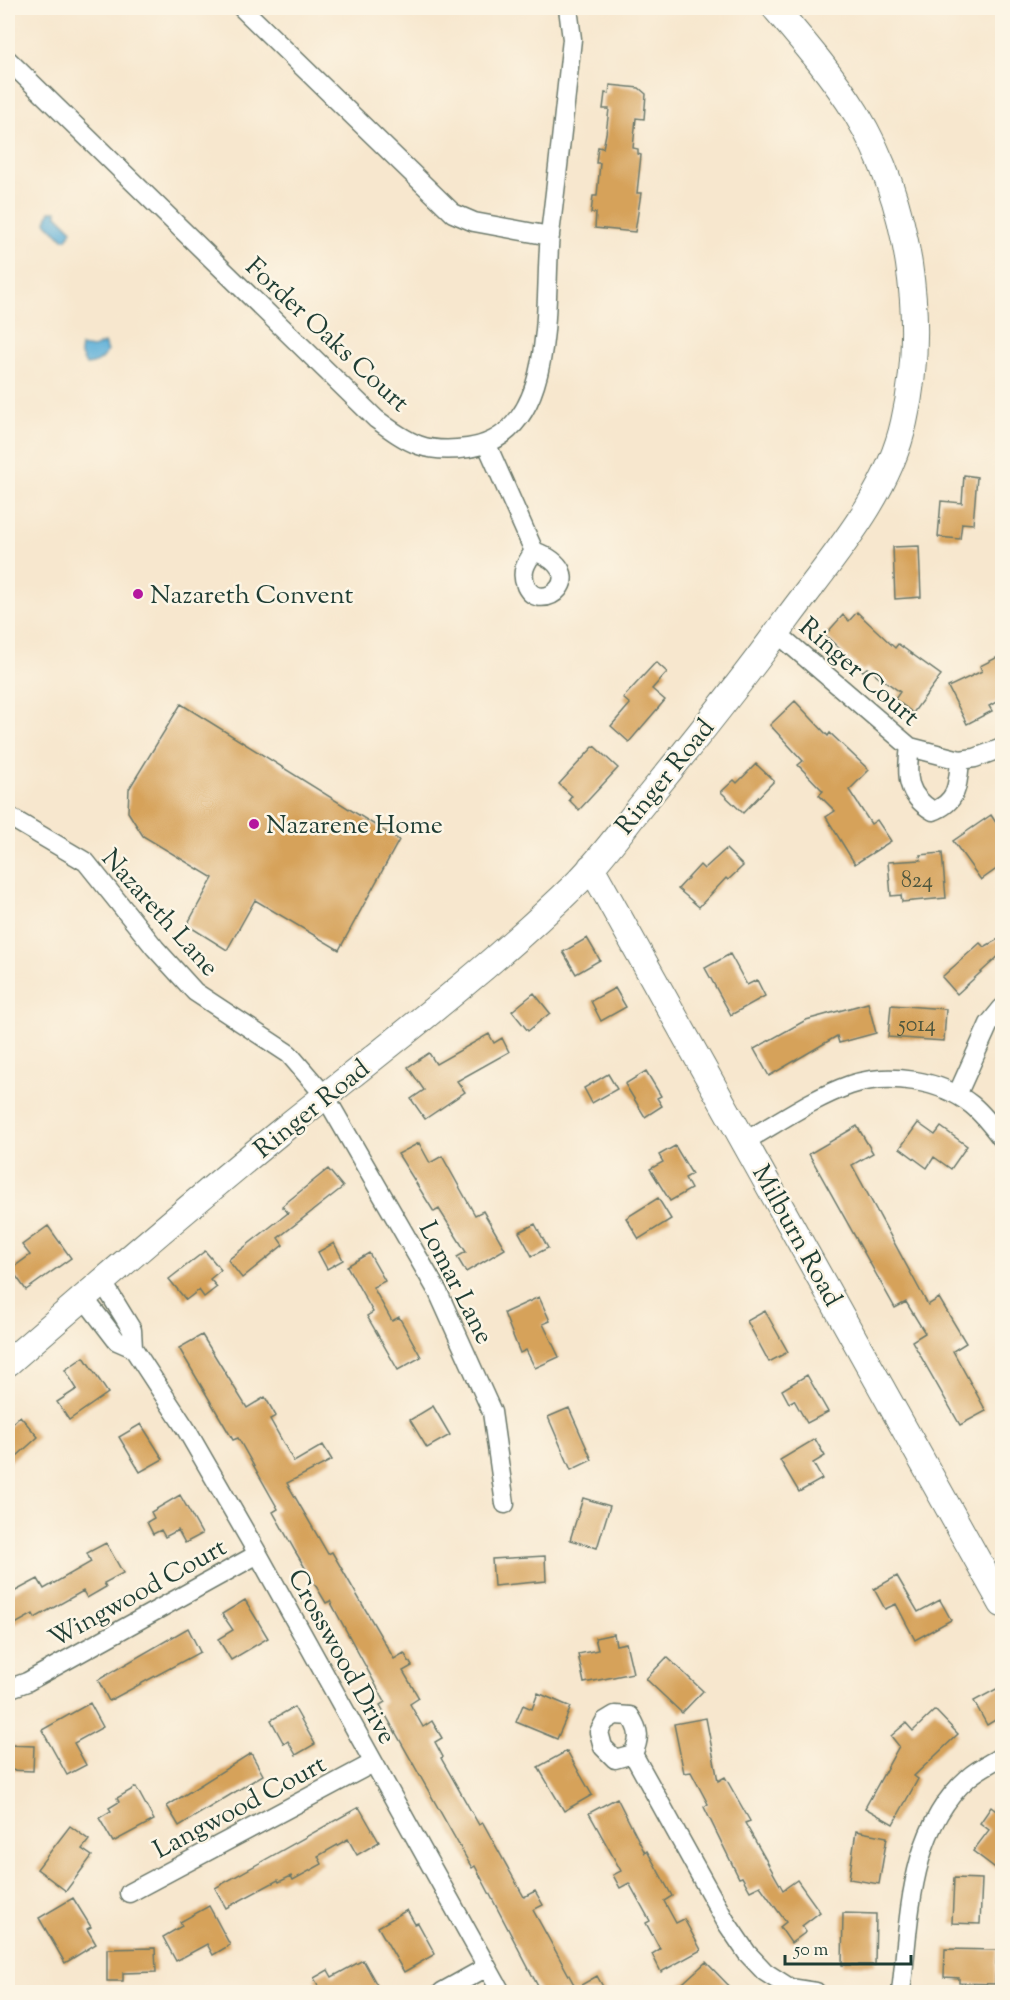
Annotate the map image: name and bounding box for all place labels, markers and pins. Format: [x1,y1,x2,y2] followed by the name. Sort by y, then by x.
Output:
[150,578,354,615] place label: Nazareth Convent
[131,587,145,601] marker: Nazareth Convent
[266,808,443,845] place label: Nazarene Home
[247,817,261,831] marker: Nazarene Home

